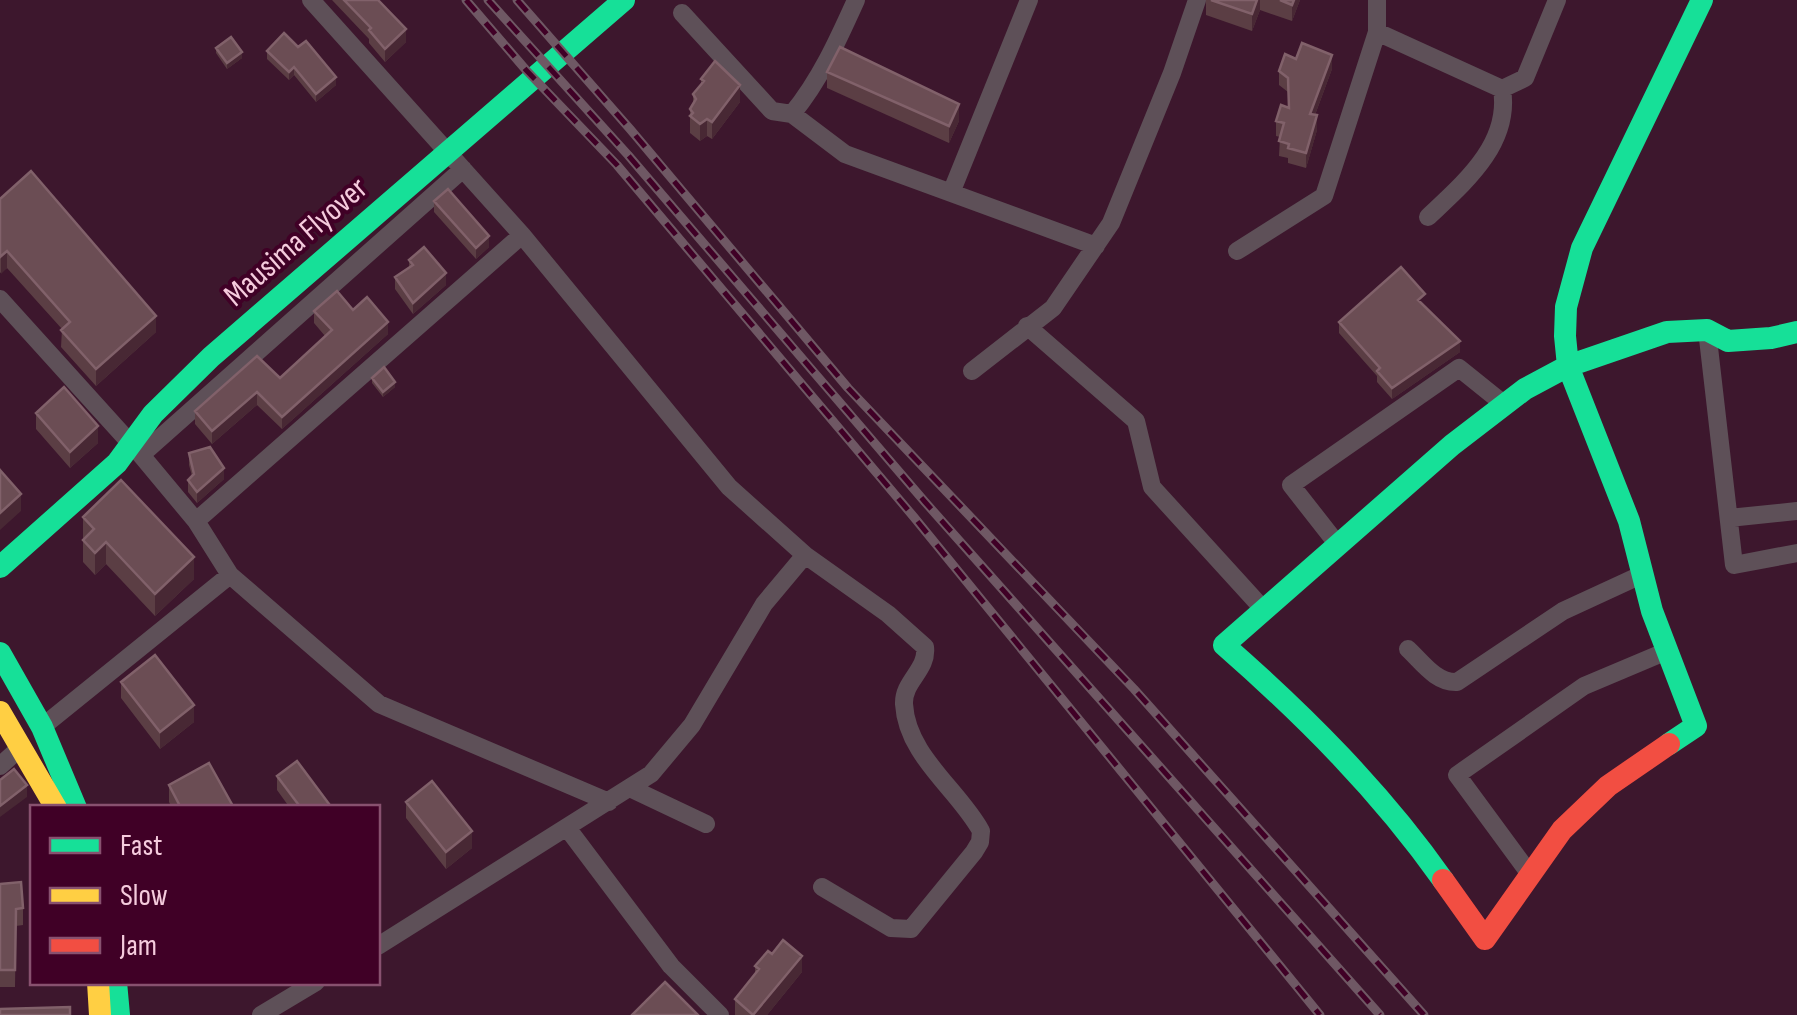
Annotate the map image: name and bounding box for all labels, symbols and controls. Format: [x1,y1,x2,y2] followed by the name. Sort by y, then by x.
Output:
[216,169,376,315] street label: Mausima Flyover
[30,805,380,985] legend
[120,828,162,864] text: Fast
[120,878,168,914] text: Slow
[119,928,157,964] text: Jam

